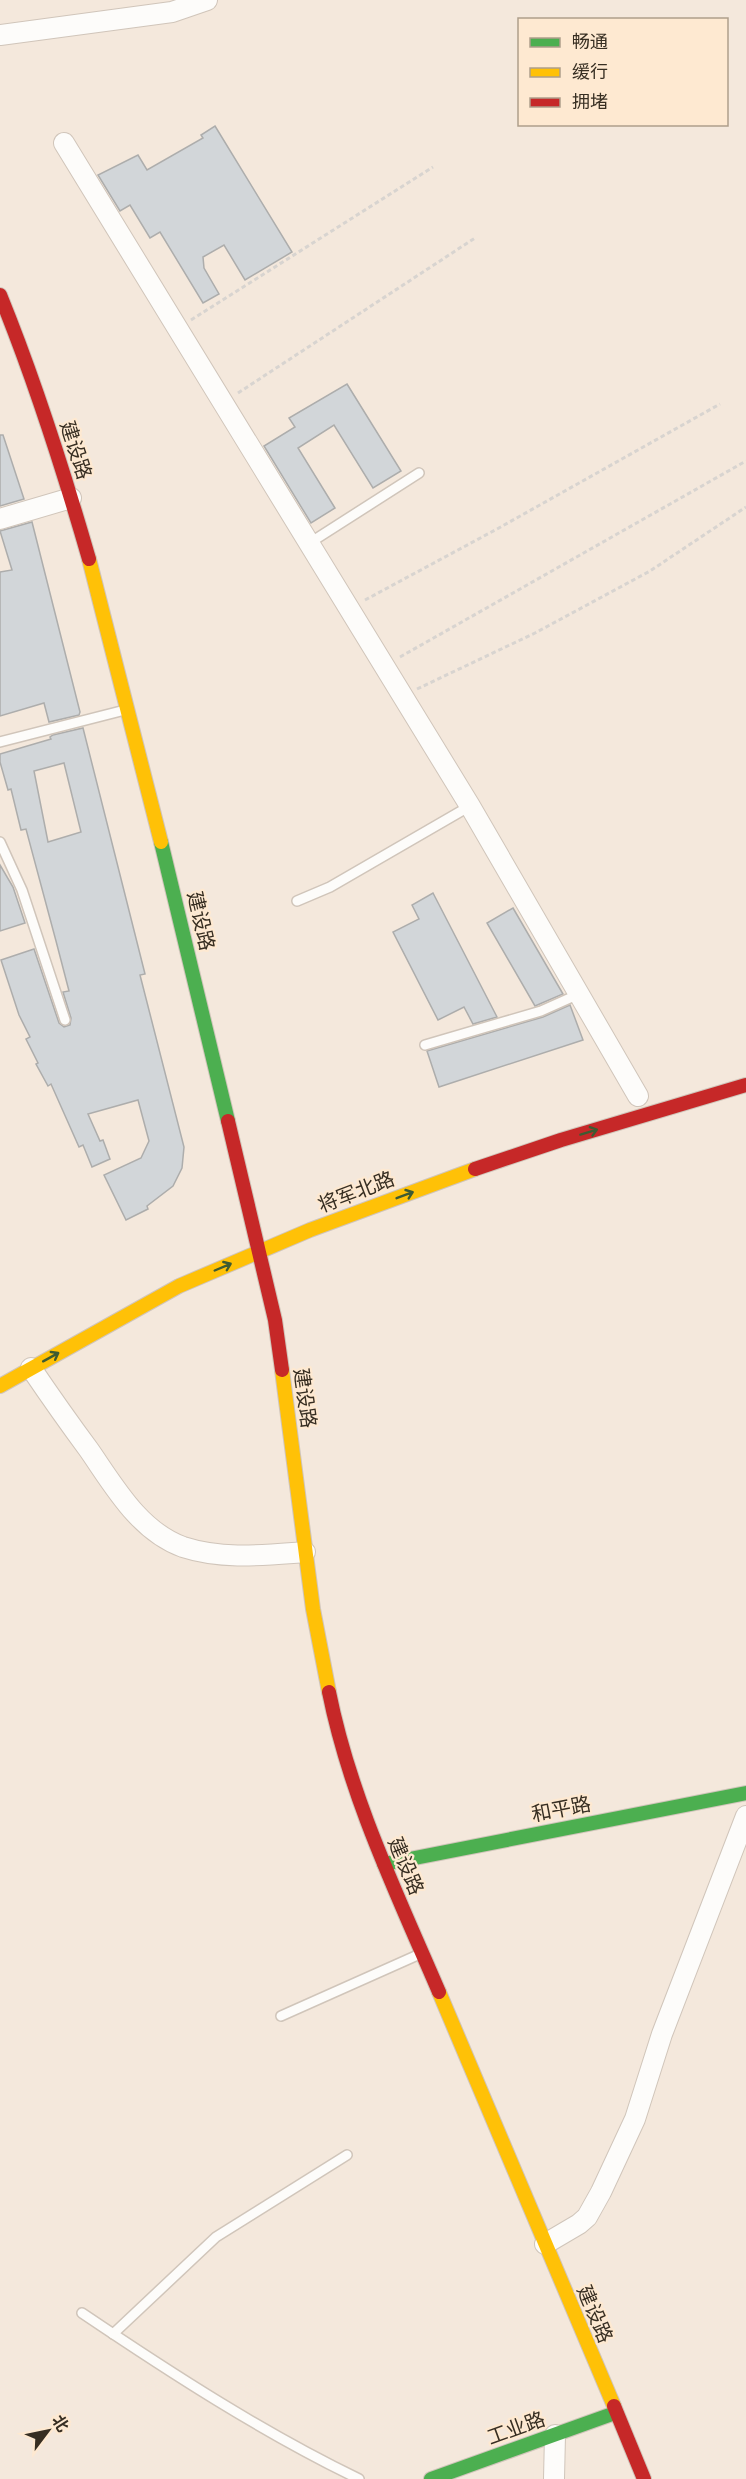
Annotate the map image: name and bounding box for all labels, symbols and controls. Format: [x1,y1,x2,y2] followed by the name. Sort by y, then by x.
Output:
[518,18,728,126] legend
[572,32,608,52] text: 畅通
[572,62,608,82] text: 缓行
[572,92,608,112] text: 拥堵
[56,418,96,482] street label: 建设路
[184,889,218,953] street label: 建设路
[579,1126,598,1137] one-way arrow
[315,1167,397,1217] street label: 将军北路
[395,1188,413,1199] one-way arrow
[214,1261,232,1272] one-way arrow
[42,1351,59,1363] one-way arrow
[290,1367,320,1429] street label: 建设路
[529,1792,593,1826] street label: 和平路
[384,1834,428,1898] street label: 建设路
[573,2282,617,2346] street label: 建设路
[18,2401,78,2461] north arrow
[484,2407,548,2449] street label: 工业路
[49,2412,72,2435] text: 北

